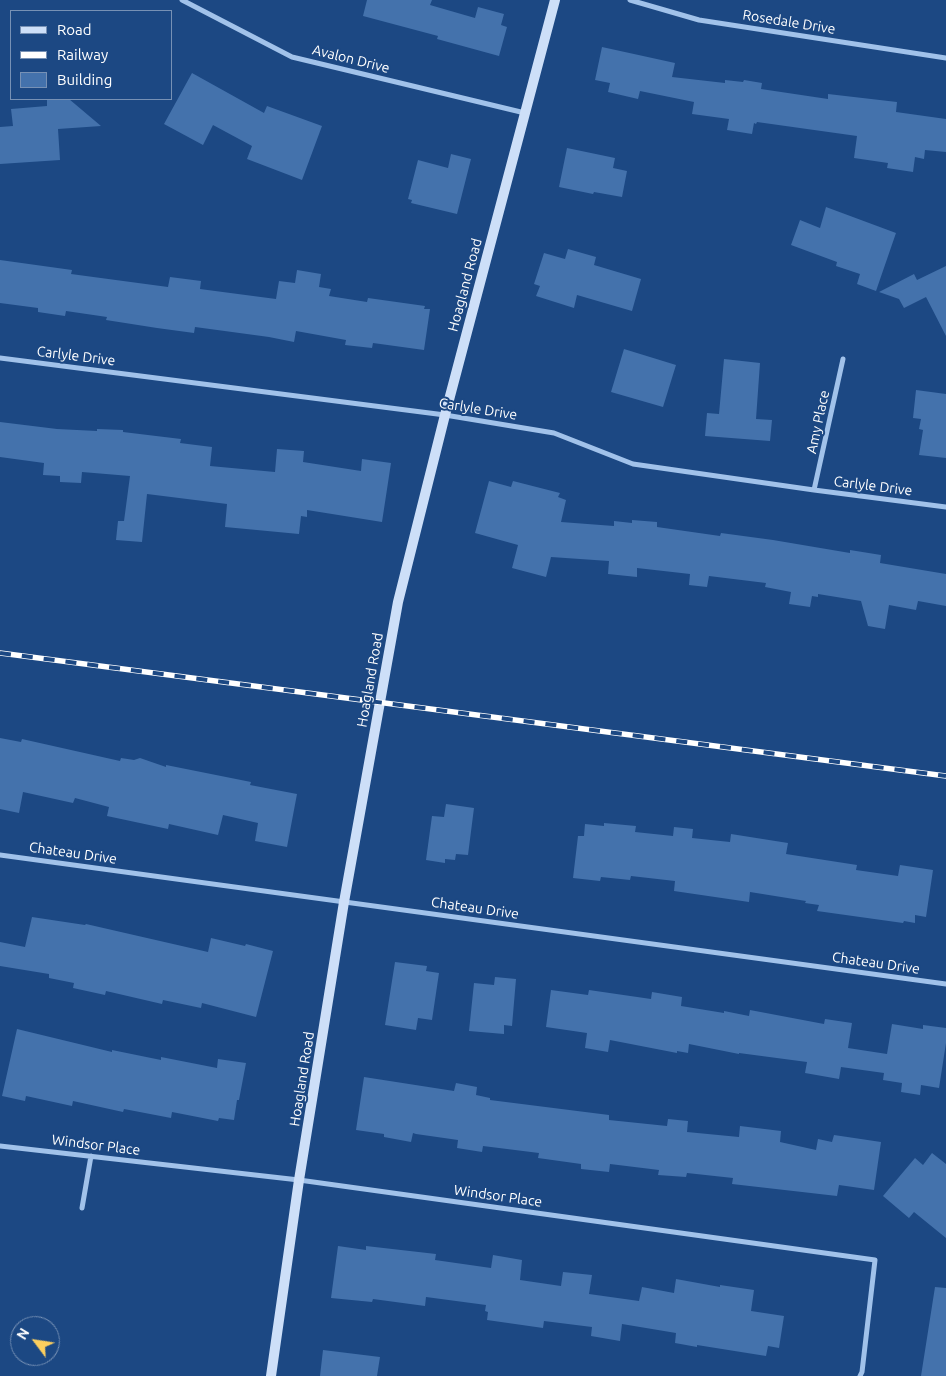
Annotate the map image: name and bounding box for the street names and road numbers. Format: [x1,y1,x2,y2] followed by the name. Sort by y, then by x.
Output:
[741,6,837,38] street label: Rosedale Drive
[311,41,391,77] street label: Avalon Drive
[444,237,486,333] street label: Hoagland Road
[36,343,116,369] street label: Carlyle Drive
[803,389,833,455] street label: Amy Place
[438,395,518,423] street label: Carlyle Drive
[833,473,913,499] street label: Carlyle Drive
[353,631,387,729] street label: Hoagland Road
[28,839,118,867] street label: Chateau Drive
[430,894,520,922] street label: Chateau Drive
[831,949,921,977] street label: Chateau Drive
[286,1030,318,1128] street label: Hoagland Road
[51,1131,141,1159] street label: Windsor Place
[453,1181,543,1211] street label: Windsor Place

